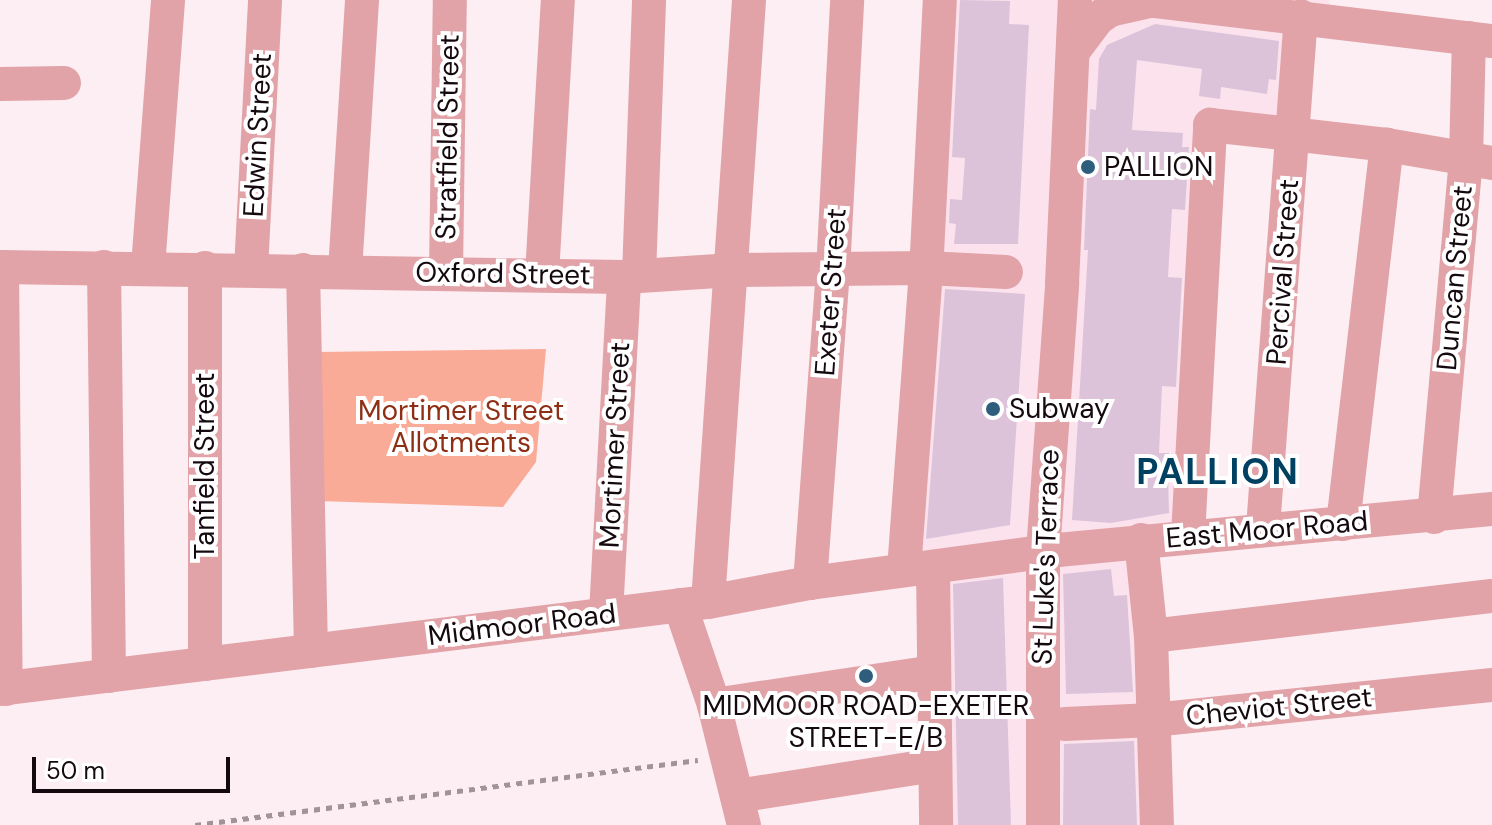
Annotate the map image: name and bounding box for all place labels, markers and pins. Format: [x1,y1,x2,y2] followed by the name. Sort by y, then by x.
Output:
[1104,150,1213,184] place label: PALLION
[1079,158,1097,176] marker: PALLION
[1009,392,1110,426] place label: Subway
[984,400,1002,418] marker: Subway
[857,667,875,685] marker: MIDMOOR ROAD-EXETER STREET-E/B
[703,689,1029,755] place label: MIDMOOR ROAD-EXETER STREET-E/B

